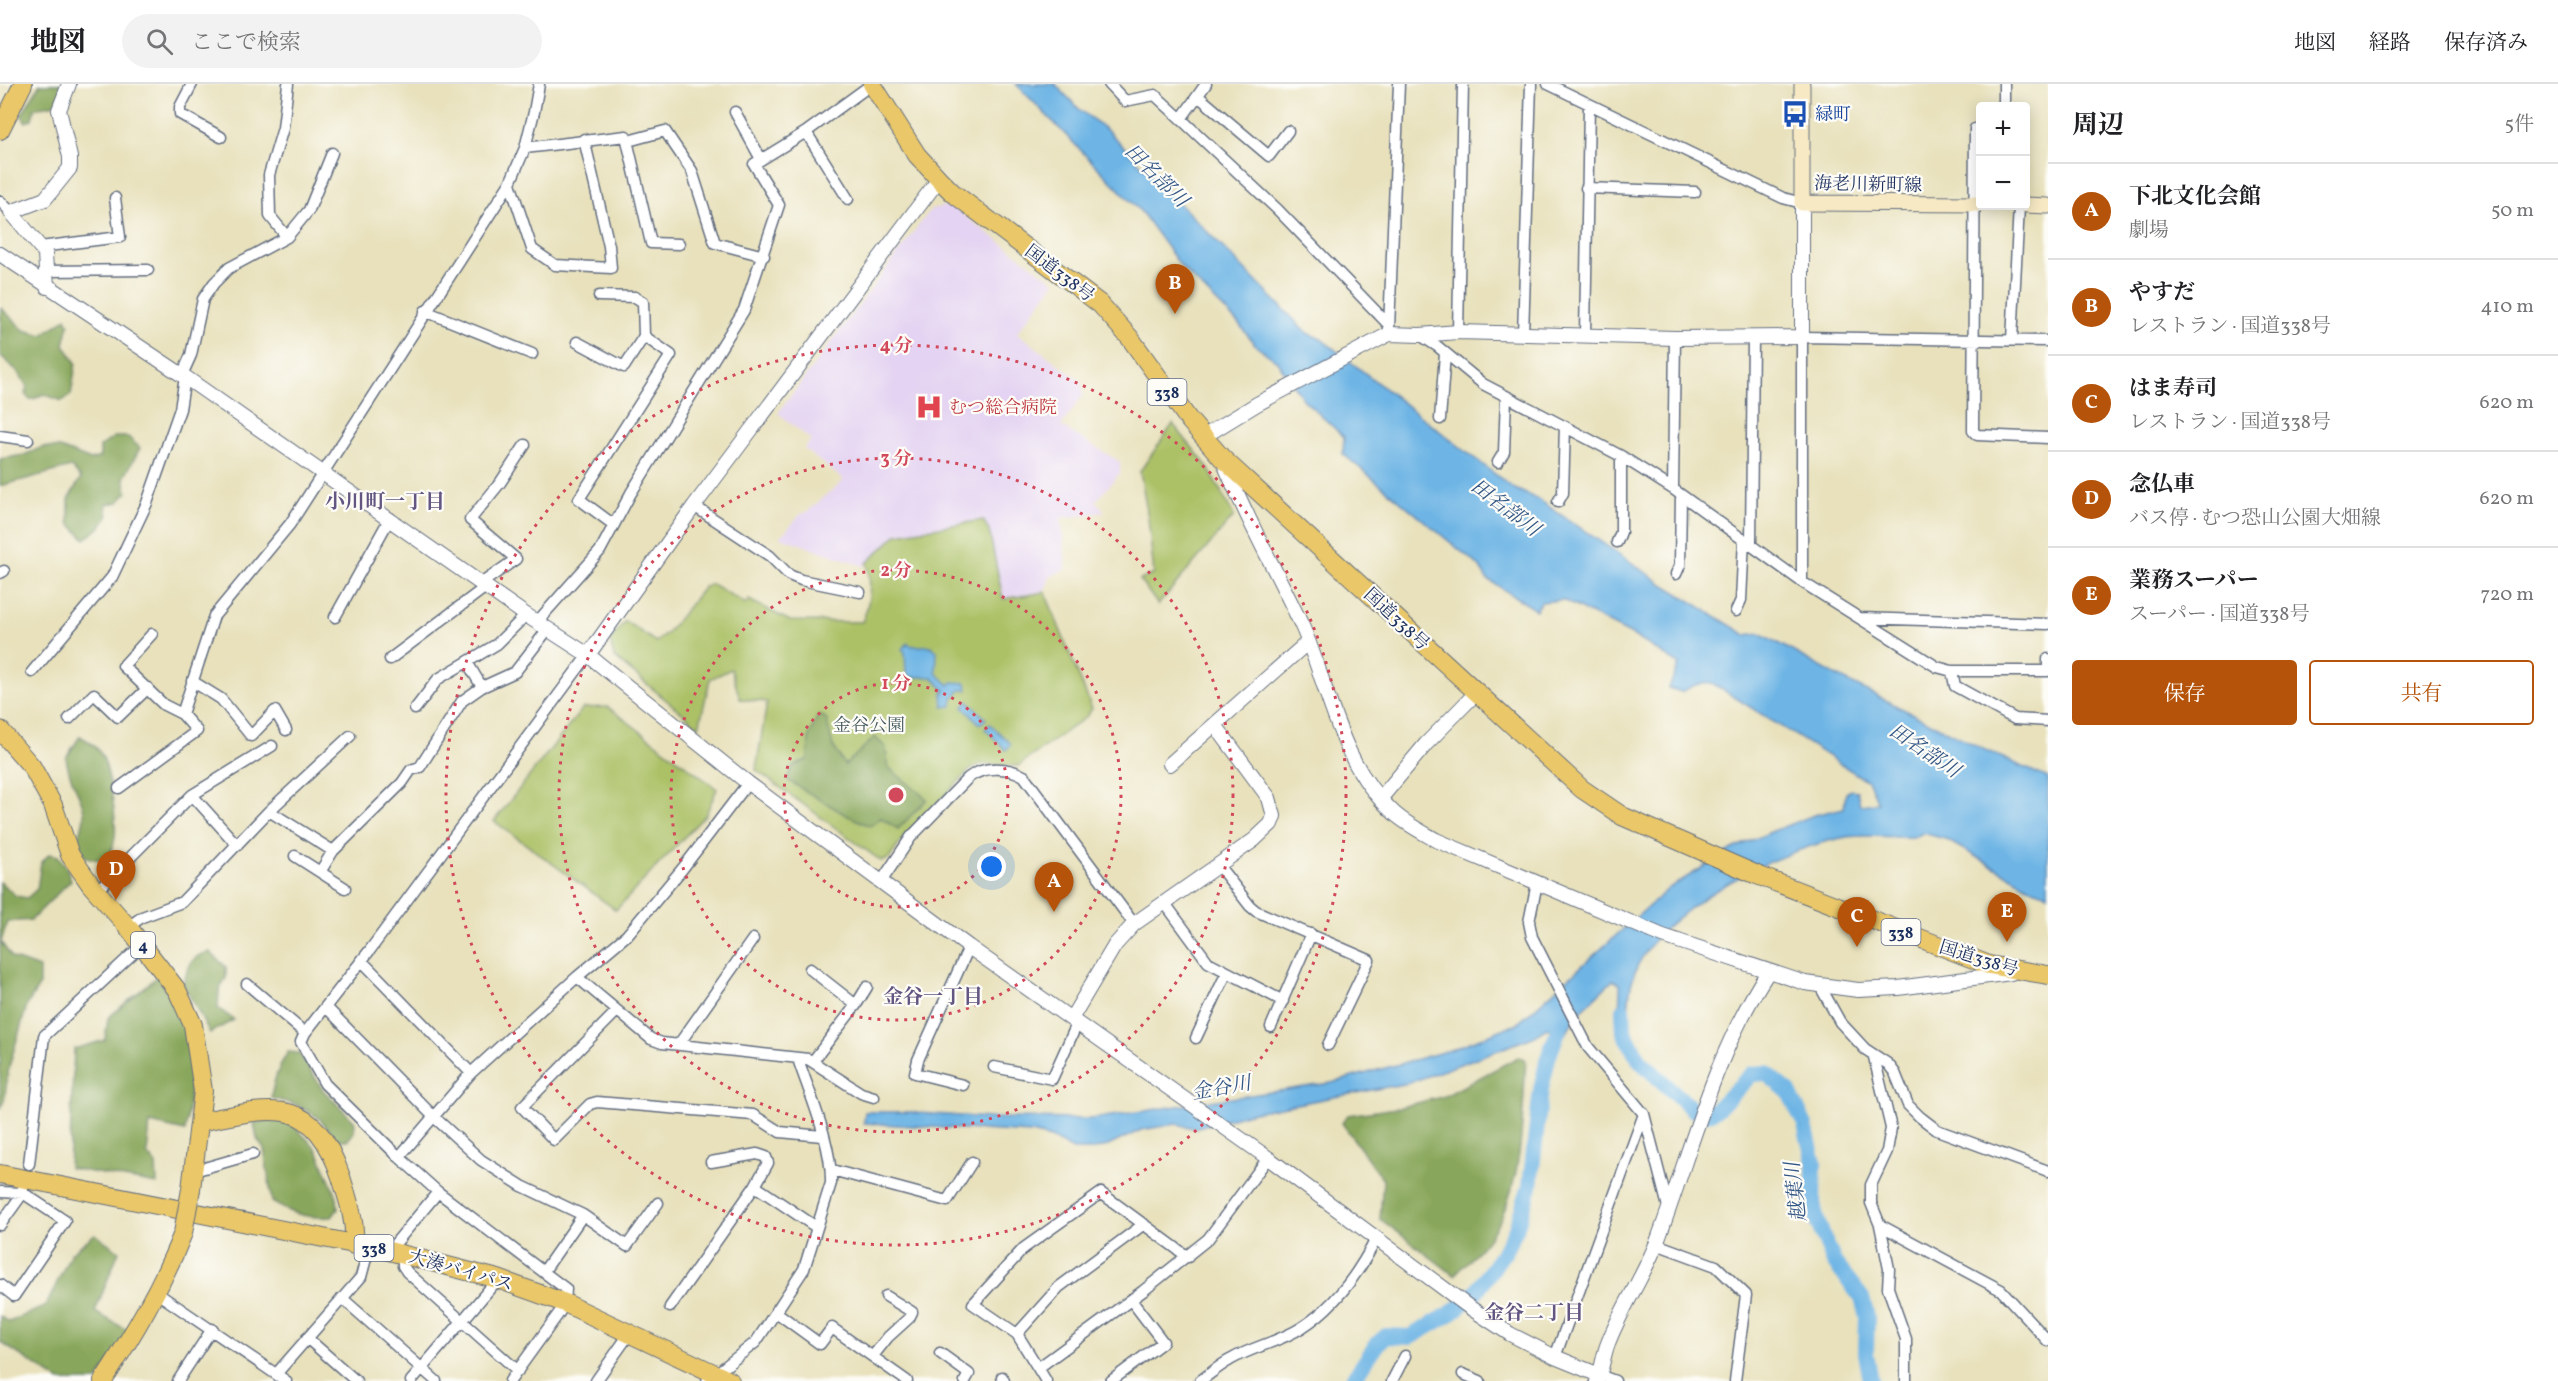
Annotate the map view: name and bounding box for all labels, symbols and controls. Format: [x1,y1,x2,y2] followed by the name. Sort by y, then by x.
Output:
[122,14,542,68] search box
[30,24,86,63] text: 地図
[143,25,176,58] icon: search
[191,28,301,59] text: ここで検索
[2294,29,2336,58] text: 地図
[2369,29,2411,58] text: 経路
[2444,29,2528,58] text: 保存済み
[1780,99,1810,129] bus stop icon: 緑町
[1976,102,2030,210] map controls
[1976,102,2030,156] button: +
[1815,103,1851,128] place label: 緑町
[2072,108,2124,144] text: 周辺
[2504,111,2534,139] text: 5件
[1117,138,1195,216] water label: 田名部川
[1976,156,2030,210] button: −
[1814,172,1922,199] street label: 海老川新町線
[2129,182,2261,213] text: 下北文化会館
[2084,197,2099,225] text: A
[2491,197,2534,225] text: 50 m
[2129,217,2169,245] text: 劇場
[1019,240,1099,309] street label: 国道338号
[1156,264,1194,314] pin: B
[2129,278,2195,309] text: やすだ
[2085,293,2098,321] text: B
[2481,293,2534,321] text: 410 m
[2129,313,2331,341] text: レストラン · 国道338号
[880,334,912,359] text: 4 分
[2129,374,2217,405] text: はま寿司
[1148,379,1186,405] road number: 338
[2085,389,2098,417] text: C
[2480,389,2534,417] text: 620 m
[914,392,944,422] hospital icon: むつ総合病院
[949,396,1057,421] place label: むつ総合病院
[2129,409,2331,437] text: レストラン · 国道338号
[881,447,911,472] text: 3 分
[2129,470,2195,501] text: 念仏車
[1464,473,1547,545] water label: 田名部川
[2084,485,2099,513] text: D
[2480,485,2534,513] text: 620 m
[325,489,445,517] district label: 小川町一丁目
[2129,505,2381,533] text: バス停 · むつ恐山公園大畑線
[881,559,911,584] text: 2 分
[2129,566,2259,597] text: 業務スーパー
[2085,581,2098,609] text: E
[2480,581,2534,609] text: 720 m
[1358,583,1434,657] street label: 国道338号
[2129,601,2309,629] text: スーパー · 国道338号
[2072,660,2297,725] button: 保存
[2309,660,2534,725] button: 共有
[882,672,910,697] text: 1 分
[833,714,905,739] park label: 金谷公園
[1883,718,1967,787] water label: 田名部川
[886,785,906,805] centre of rings
[96,850,136,900] pin: D
[977,852,1006,881] your location
[1034,862,1074,912] pin: A
[1988,892,2026,942] pin: E
[1838,898,1876,947] pin: C
[1882,919,1920,945] road number: 338
[131,932,155,958] road number: 4
[1936,936,2021,983] street label: 国道338号
[883,984,983,1012] district label: 金谷一丁目
[1189,1070,1255,1108] water label: 金谷川
[1779,1158,1815,1223] water label: 越葉川
[354,1235,394,1261] road number: 338
[405,1245,516,1298] street label: 大湊バイパス
[1484,1300,1584,1328] district label: 金谷二丁目

